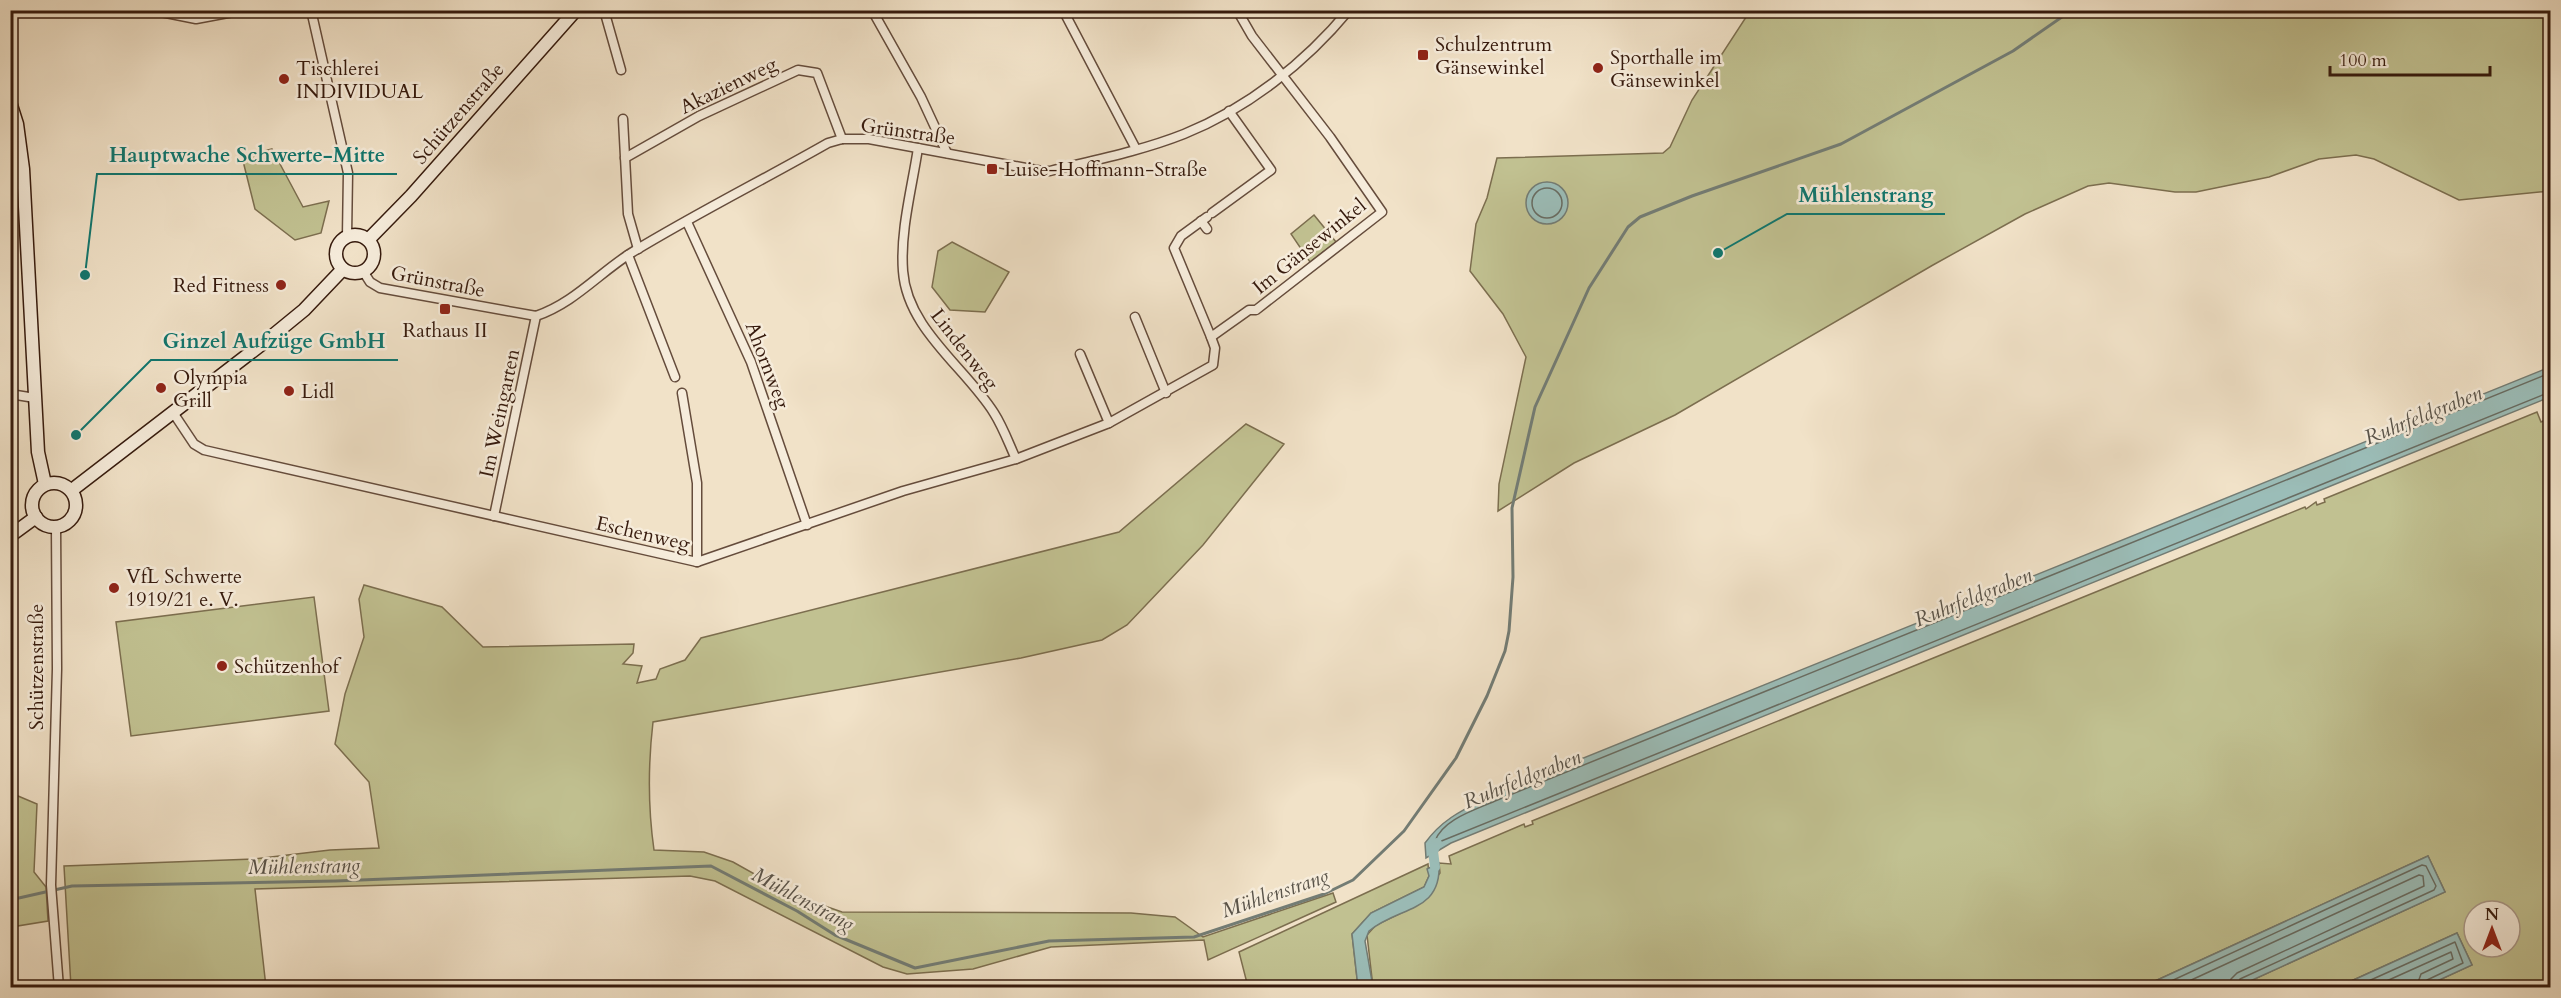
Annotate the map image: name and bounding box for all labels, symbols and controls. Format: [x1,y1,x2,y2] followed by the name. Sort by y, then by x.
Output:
[1435,31,1552,81] place label: Schulzentrum Gänsewinkel
[2330,39,2490,77] scale bar
[1610,44,1722,94] place label: Sporthalle im Gänsewinkel
[1416,48,1430,62] marker: Schulzentrum Gänsewinkel
[2339,48,2387,73] text: 100 m
[675,50,782,121] street label: Akazienweg
[296,55,424,105] place label: Tischlerei INDIVIDUAL
[407,57,510,170] street label: Schützenstraße
[1591,61,1605,75] marker: Sporthalle im Gänsewinkel
[277,72,291,86] marker: Tischlerei INDIVIDUAL
[859,111,957,152] street label: Grünstraße
[97,135,397,174] callout: Hauptwache Schwerte-Mitte
[109,141,385,170] text: Hauptwache Schwerte-Mitte
[1004,156,1207,183] place label: Luise-Hoffmann-Straße
[985,162,999,176] marker: Luise-Hoffmann-Straße
[1787,175,1945,214] callout: Mühlenstrang
[1799,181,1934,210] text: Mühlenstrang
[1247,192,1372,301] street label: Im Gänsewinkel
[389,259,487,304] street label: Grünstraße
[173,272,269,299] place label: Red Fitness
[274,278,288,292] marker: Red Fitness
[438,302,452,316] marker: Rathaus II
[924,303,1005,396] street label: Lindenweg
[402,317,488,344] place label: Rathaus II
[739,318,797,413] street label: Ahornweg
[151,321,398,360] callout: Ginzel Aufzüge GmbH
[162,327,386,356] text: Ginzel Aufzüge GmbH
[473,346,526,480] street label: Im Weingarten
[173,364,248,414] place label: Olympia Grill
[301,378,334,405] place label: Lidl
[2360,378,2487,452] water label: Ruhrfeldgraben
[154,381,168,395] marker: Olympia Grill
[282,384,296,398] marker: Lidl
[593,510,693,558] street label: Eschenweg
[1910,560,2037,634] water label: Ruhrfeldgraben
[126,563,242,613] place label: VfL Schwerte 1919/21 e. V.
[107,581,121,595] marker: VfL Schwerte 1919/21 e. V.
[23,604,50,730] street label: Schützenstraße
[234,653,342,680] place label: Schützenhof
[215,659,229,673] marker: Schützenhof
[1459,742,1586,816] water label: Ruhrfeldgraben
[248,851,361,882] water label: Mühlenstrang
[746,860,860,939] water label: Mühlenstrang
[1217,861,1334,925] water label: Mühlenstrang
[2462,899,2522,959] north arrow
[2485,904,2499,926] text: N

